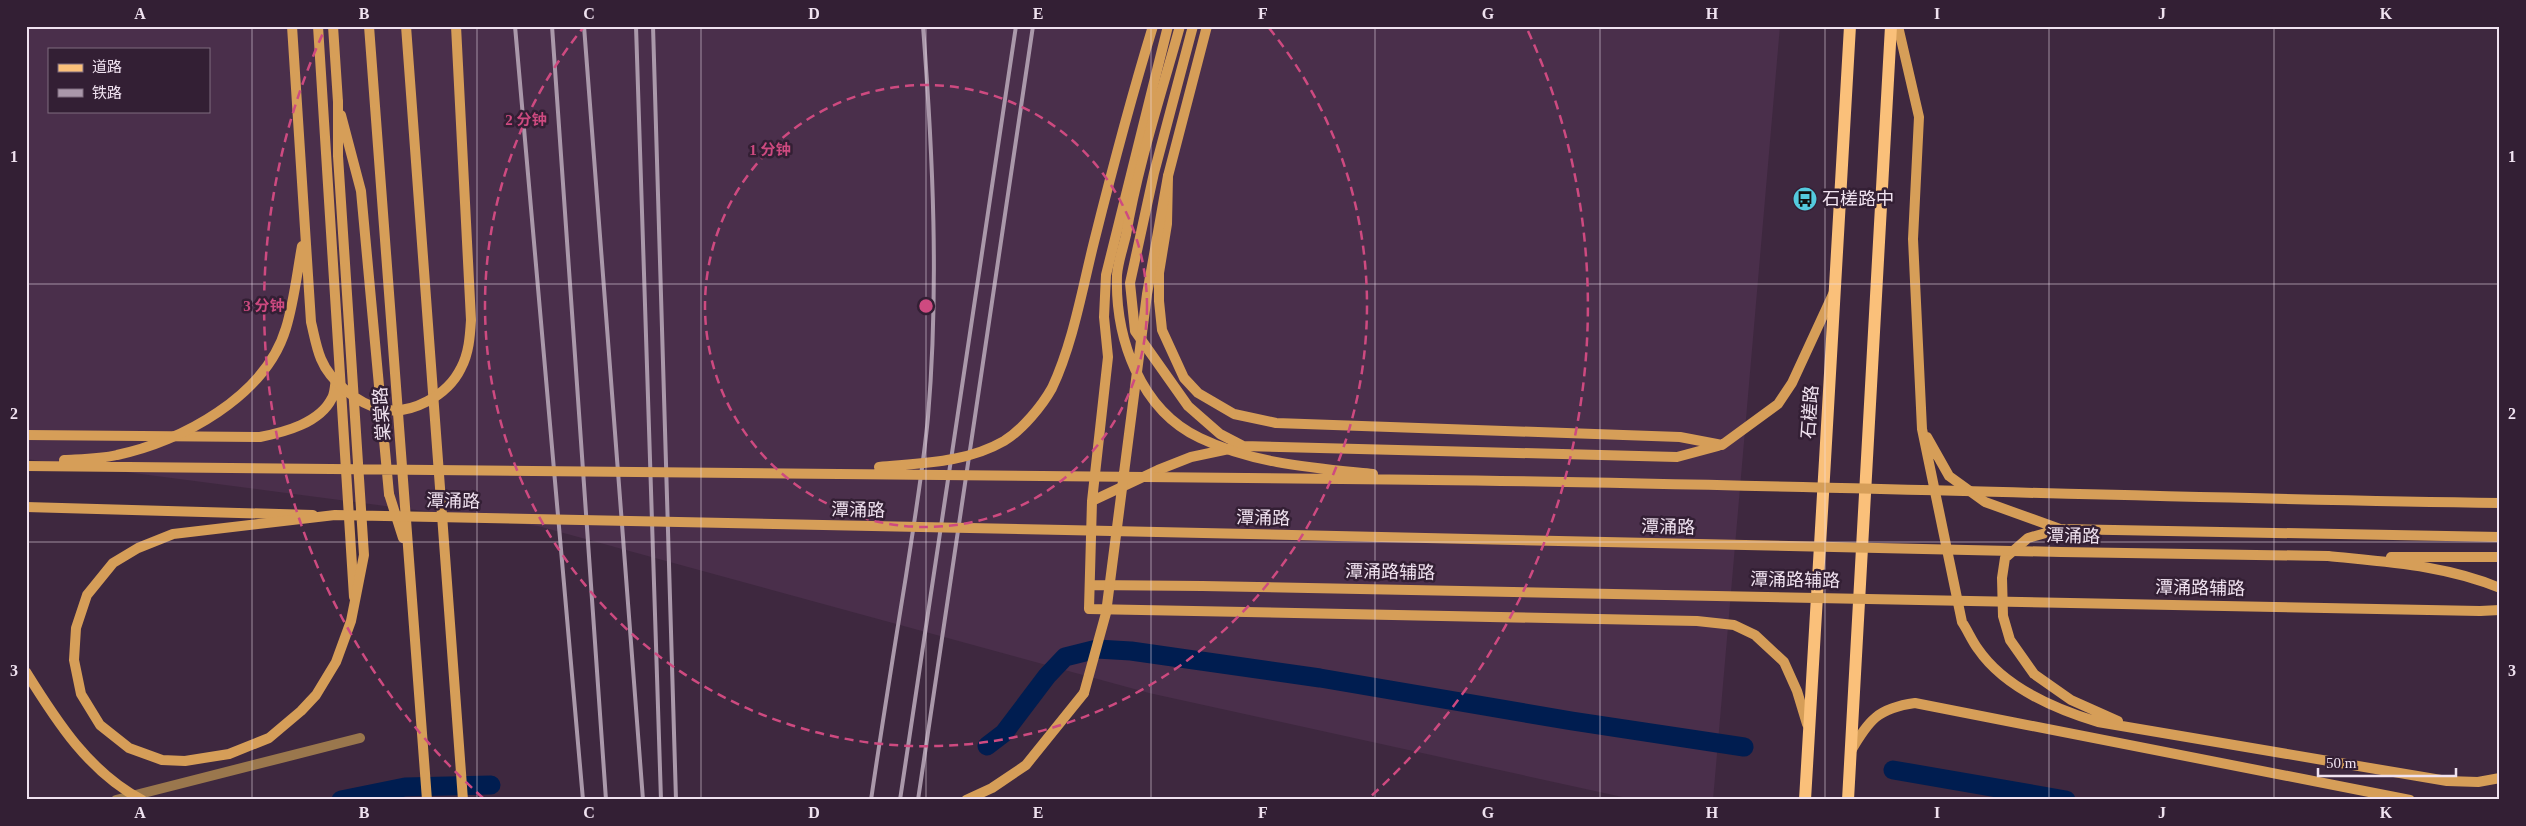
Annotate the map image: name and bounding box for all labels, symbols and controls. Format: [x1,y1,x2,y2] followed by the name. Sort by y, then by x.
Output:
[134,5,146,22] text: A
[359,5,370,22] text: B
[583,5,595,22] text: C
[808,5,820,22] text: D
[1033,5,1043,22] text: E
[1258,5,1268,22] text: F
[1482,5,1495,22] text: G
[1706,5,1719,22] text: H
[1934,5,1940,22] text: I
[2158,5,2166,22] text: J
[2380,5,2393,22] text: K
[48,48,210,112] legend
[92,59,122,75] text: 道路
[92,85,122,101] text: 铁路
[505,112,547,128] text: 2 分钟
[749,142,791,158] text: 1 分钟
[10,148,18,165] text: 1
[2508,148,2516,165] text: 1
[1792,186,1818,212] bus stop icon: 石槎路中
[1822,189,1894,209] place label: 石槎路中
[917,297,935,315] centre of rings
[243,298,285,314] text: 3 分钟
[1798,384,1822,440] street label: 石槎路
[370,386,394,442] street label: 棠棠路
[10,405,18,422] text: 2
[2508,405,2516,422] text: 2
[426,491,480,511] street label: 潭涌路
[831,500,885,520] street label: 潭涌路
[1236,508,1290,528] street label: 潭涌路
[1641,517,1695,537] street label: 潭涌路
[2046,526,2100,546] street label: 潭涌路
[1345,561,1435,583] street label: 潭涌路辅路
[1750,569,1840,591] street label: 潭涌路辅路
[2155,577,2245,599] street label: 潭涌路辅路
[10,662,18,679] text: 3
[2508,662,2516,679] text: 3
[2318,746,2456,778] scale bar
[2326,755,2357,771] text: 50 m
[134,804,146,821] text: A
[359,804,370,821] text: B
[583,804,595,821] text: C
[808,804,820,821] text: D
[1033,804,1043,821] text: E
[1258,804,1268,821] text: F
[1482,804,1495,821] text: G
[1706,804,1719,821] text: H
[1934,804,1940,821] text: I
[2158,804,2166,821] text: J
[2380,804,2393,821] text: K

